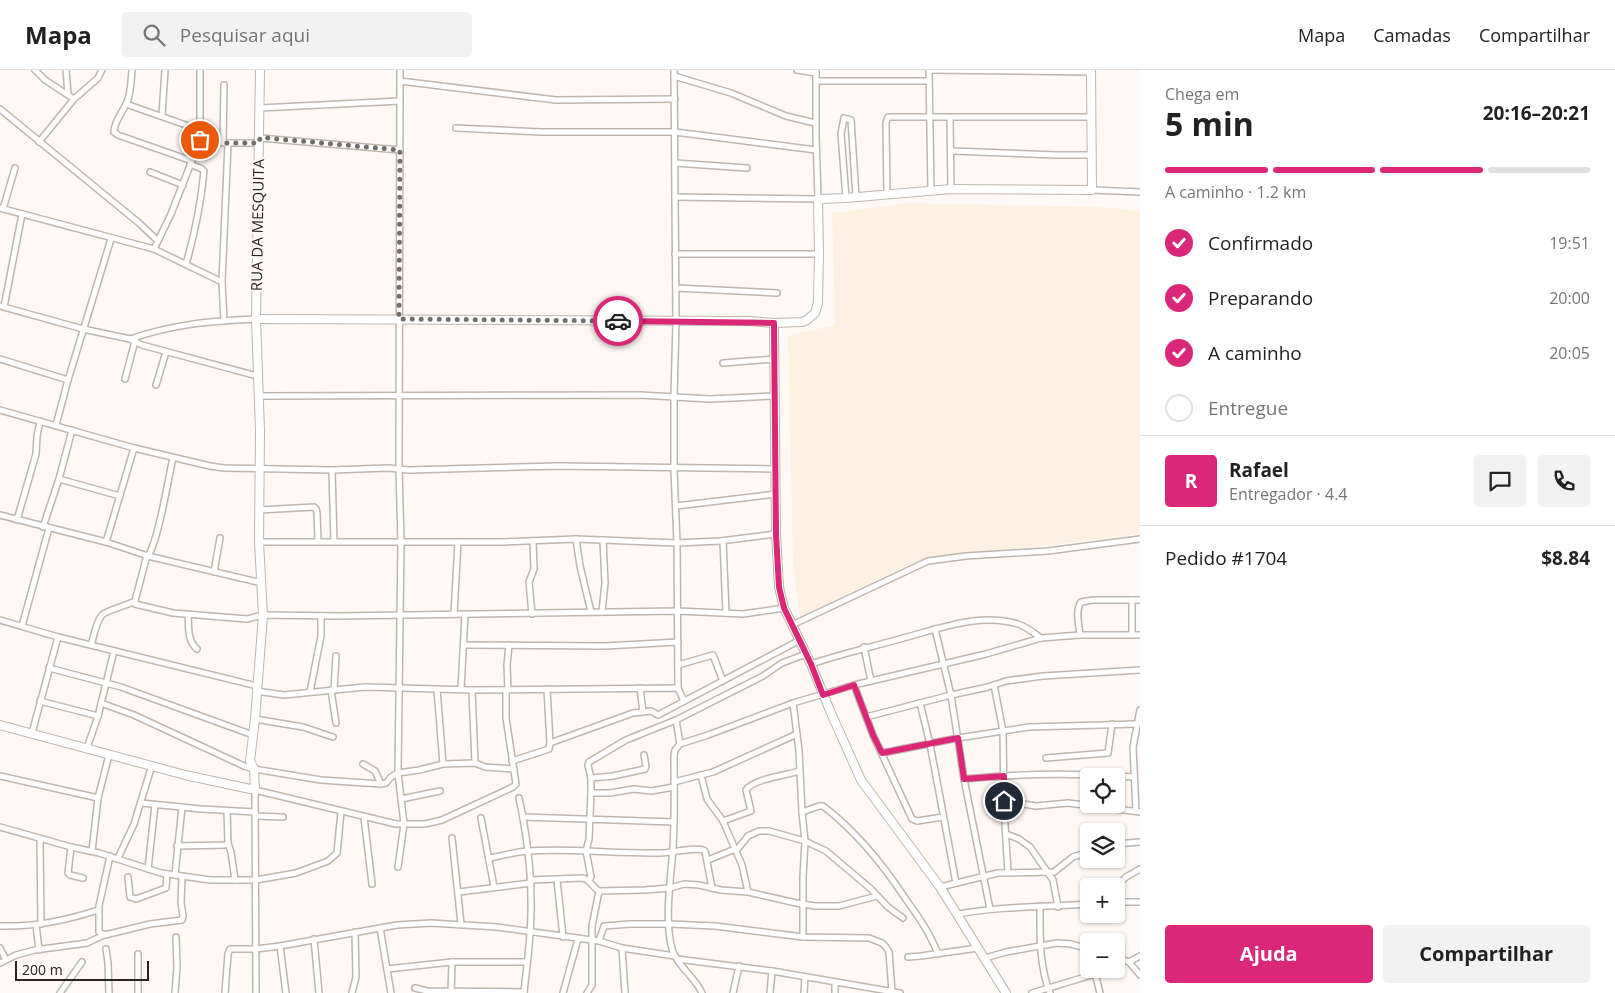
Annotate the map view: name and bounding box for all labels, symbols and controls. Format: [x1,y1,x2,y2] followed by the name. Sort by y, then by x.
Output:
[122,12,472,57] search box
[25,18,92,51] text: Mapa
[140,21,168,49] icon: search
[180,22,310,48] text: Pesquisar aqui
[1298,23,1345,47] text: Mapa
[1373,23,1451,47] text: Camadas
[1479,23,1590,47] text: Compartilhar
[1165,83,1239,105] text: Chega em
[1483,100,1590,126] text: 20:16–20:21
[1165,102,1254,145] text: 5 min
[179,119,221,161] pin
[186,126,214,154] icon: bag
[246,158,268,291] street label: RUA DA MESQUITA
[1165,181,1306,203] text: A caminho · 1.2 km
[1165,229,1193,257] icon: check
[1208,230,1313,256] text: Confirmado
[1549,232,1590,254] text: 19:51
[1165,284,1193,312] icon: check
[1208,285,1313,311] text: Preparando
[1549,287,1590,309] text: 20:00
[593,296,643,346] courier
[604,307,632,335] icon: car
[1165,339,1193,367] icon: check
[1208,340,1302,366] text: A caminho
[1549,342,1590,364] text: 20:05
[1208,395,1288,421] text: Entregue
[1474,455,1526,507] button: chat
[1538,455,1590,507] button: phone
[1229,457,1289,483] text: Rafael
[1185,468,1197,494] text: R
[1229,483,1347,505] text: Entregador · 4.4
[1165,545,1287,571] text: Pedido #1704
[1541,545,1590,571] text: $8.84
[1080,768,1125,978] map controls
[1080,768,1125,813] button: locate
[983,780,1025,822] pin
[990,787,1018,815] icon: home
[1080,823,1125,868] button: layers
[1080,878,1125,923] button: +
[1165,925,1373,983] button: Ajuda
[1383,925,1590,983] button: Compartilhar
[1080,933,1125,978] button: −
[15,958,149,981] scale bar
[22,960,63,979] text: 200 m

